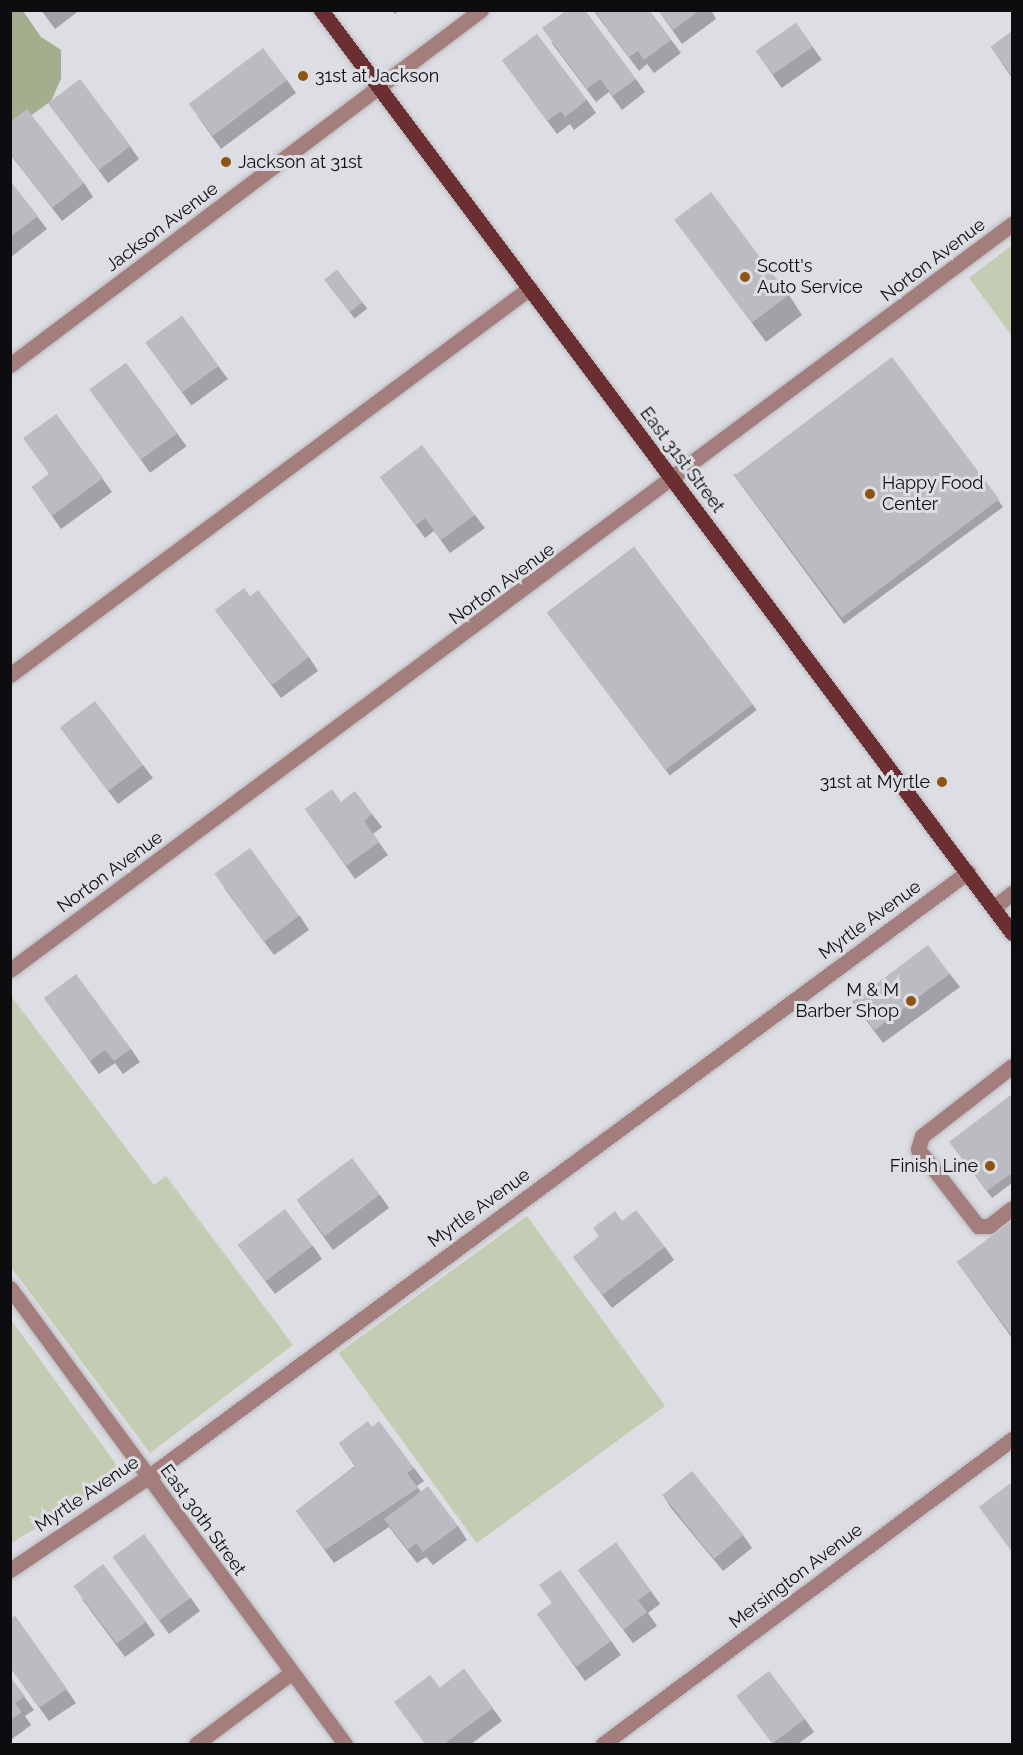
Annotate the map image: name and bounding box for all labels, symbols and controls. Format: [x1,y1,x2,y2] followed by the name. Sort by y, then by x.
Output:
[315,65,440,87] place label: 31st at Jackson
[296,69,310,83] marker: 31st at Jackson
[238,151,363,173] place label: Jackson at 31st
[219,155,233,169] marker: Jackson at 31st
[101,178,223,276] street label: Jackson Avenue
[876,214,990,306] street label: Norton Avenue
[757,256,863,298] place label: Scott's Auto Service
[738,270,752,284] marker: Scott's Auto Service
[635,403,729,517] street label: East 31st Street
[882,473,984,516] place label: Happy Food Center
[863,487,877,501] marker: Happy Food Center
[445,538,559,630] street label: Norton Avenue
[820,771,930,793] place label: 31st at Myrtle
[935,775,949,789] marker: 31st at Myrtle
[53,826,167,918] street label: Norton Avenue
[815,876,925,964] street label: Myrtle Avenue
[795,980,899,1022] place label: M & M Barber Shop
[904,994,918,1008] marker: M & M Barber Shop
[890,1155,978,1177] place label: Finish Line
[983,1159,997,1173] marker: Finish Line
[424,1164,534,1252] street label: Myrtle Avenue
[31,1451,143,1537] street label: Myrtle Avenue
[156,1460,250,1580] street label: East 30th Street
[725,1519,867,1633] street label: Mersington Avenue

